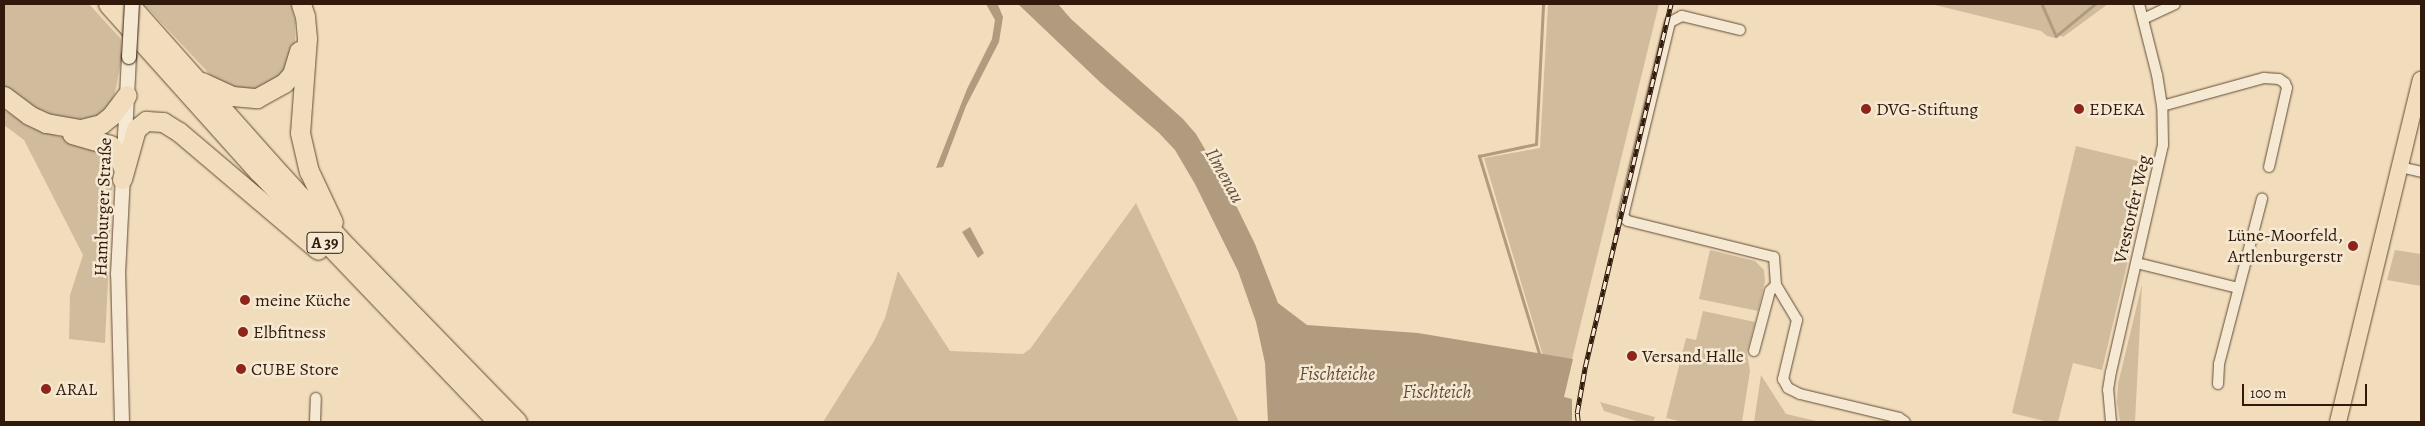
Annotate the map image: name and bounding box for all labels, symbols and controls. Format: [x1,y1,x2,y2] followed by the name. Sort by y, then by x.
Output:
[1876,98,1978,120] place label: DVG-Stiftung
[2089,98,2144,120] place label: EDEKA
[1860,103,1872,115] marker: DVG-Stiftung
[2073,103,2085,115] marker: EDEKA
[90,137,116,277] street label: Hamburger Straße
[1200,144,1248,208] water label: Ilmenau
[2109,153,2155,265] street label: Vrestorfer Weg
[2227,225,2343,268] place label: Lüne-Moorfeld, Artlenburgerstr
[306,230,344,256] road number: A 39
[2347,240,2359,252] marker: Lüne-Moorfeld, Artlenburgerstr
[255,289,351,311] place label: meine Küche
[239,294,251,306] marker: meine Küche
[253,321,326,343] place label: Elbfitness
[237,326,249,338] marker: Elbfitness
[1642,345,1744,367] place label: Versand Halle
[1626,350,1638,362] marker: Versand Halle
[251,358,339,380] place label: CUBE Store
[235,363,247,375] marker: CUBE Store
[1299,364,1375,386] water label: Fischteiche
[2245,374,2370,406] scale bar
[56,378,97,400] place label: ARAL
[1402,382,1472,404] water label: Fischteich
[40,383,52,395] marker: ARAL
[2250,383,2287,403] text: 100 m

